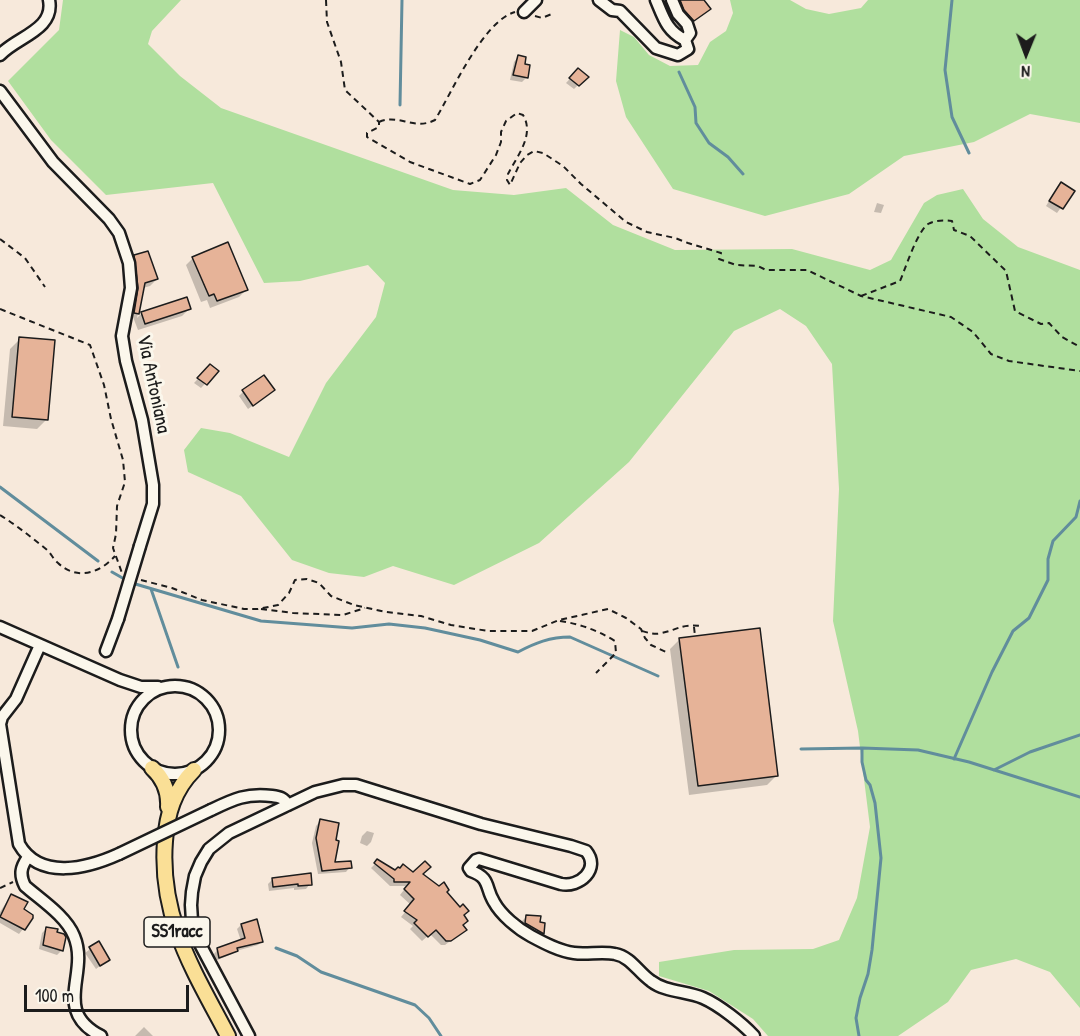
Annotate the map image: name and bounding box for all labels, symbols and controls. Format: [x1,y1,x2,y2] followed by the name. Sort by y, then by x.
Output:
[996,24,1056,84] north arrow
[1021,61,1030,83] text: N
[131,333,175,435] street label: Via Antoniana
[144,917,210,947] road number: SS1racc
[27,973,192,1011] scale bar
[35,983,74,1008] text: 100 m

